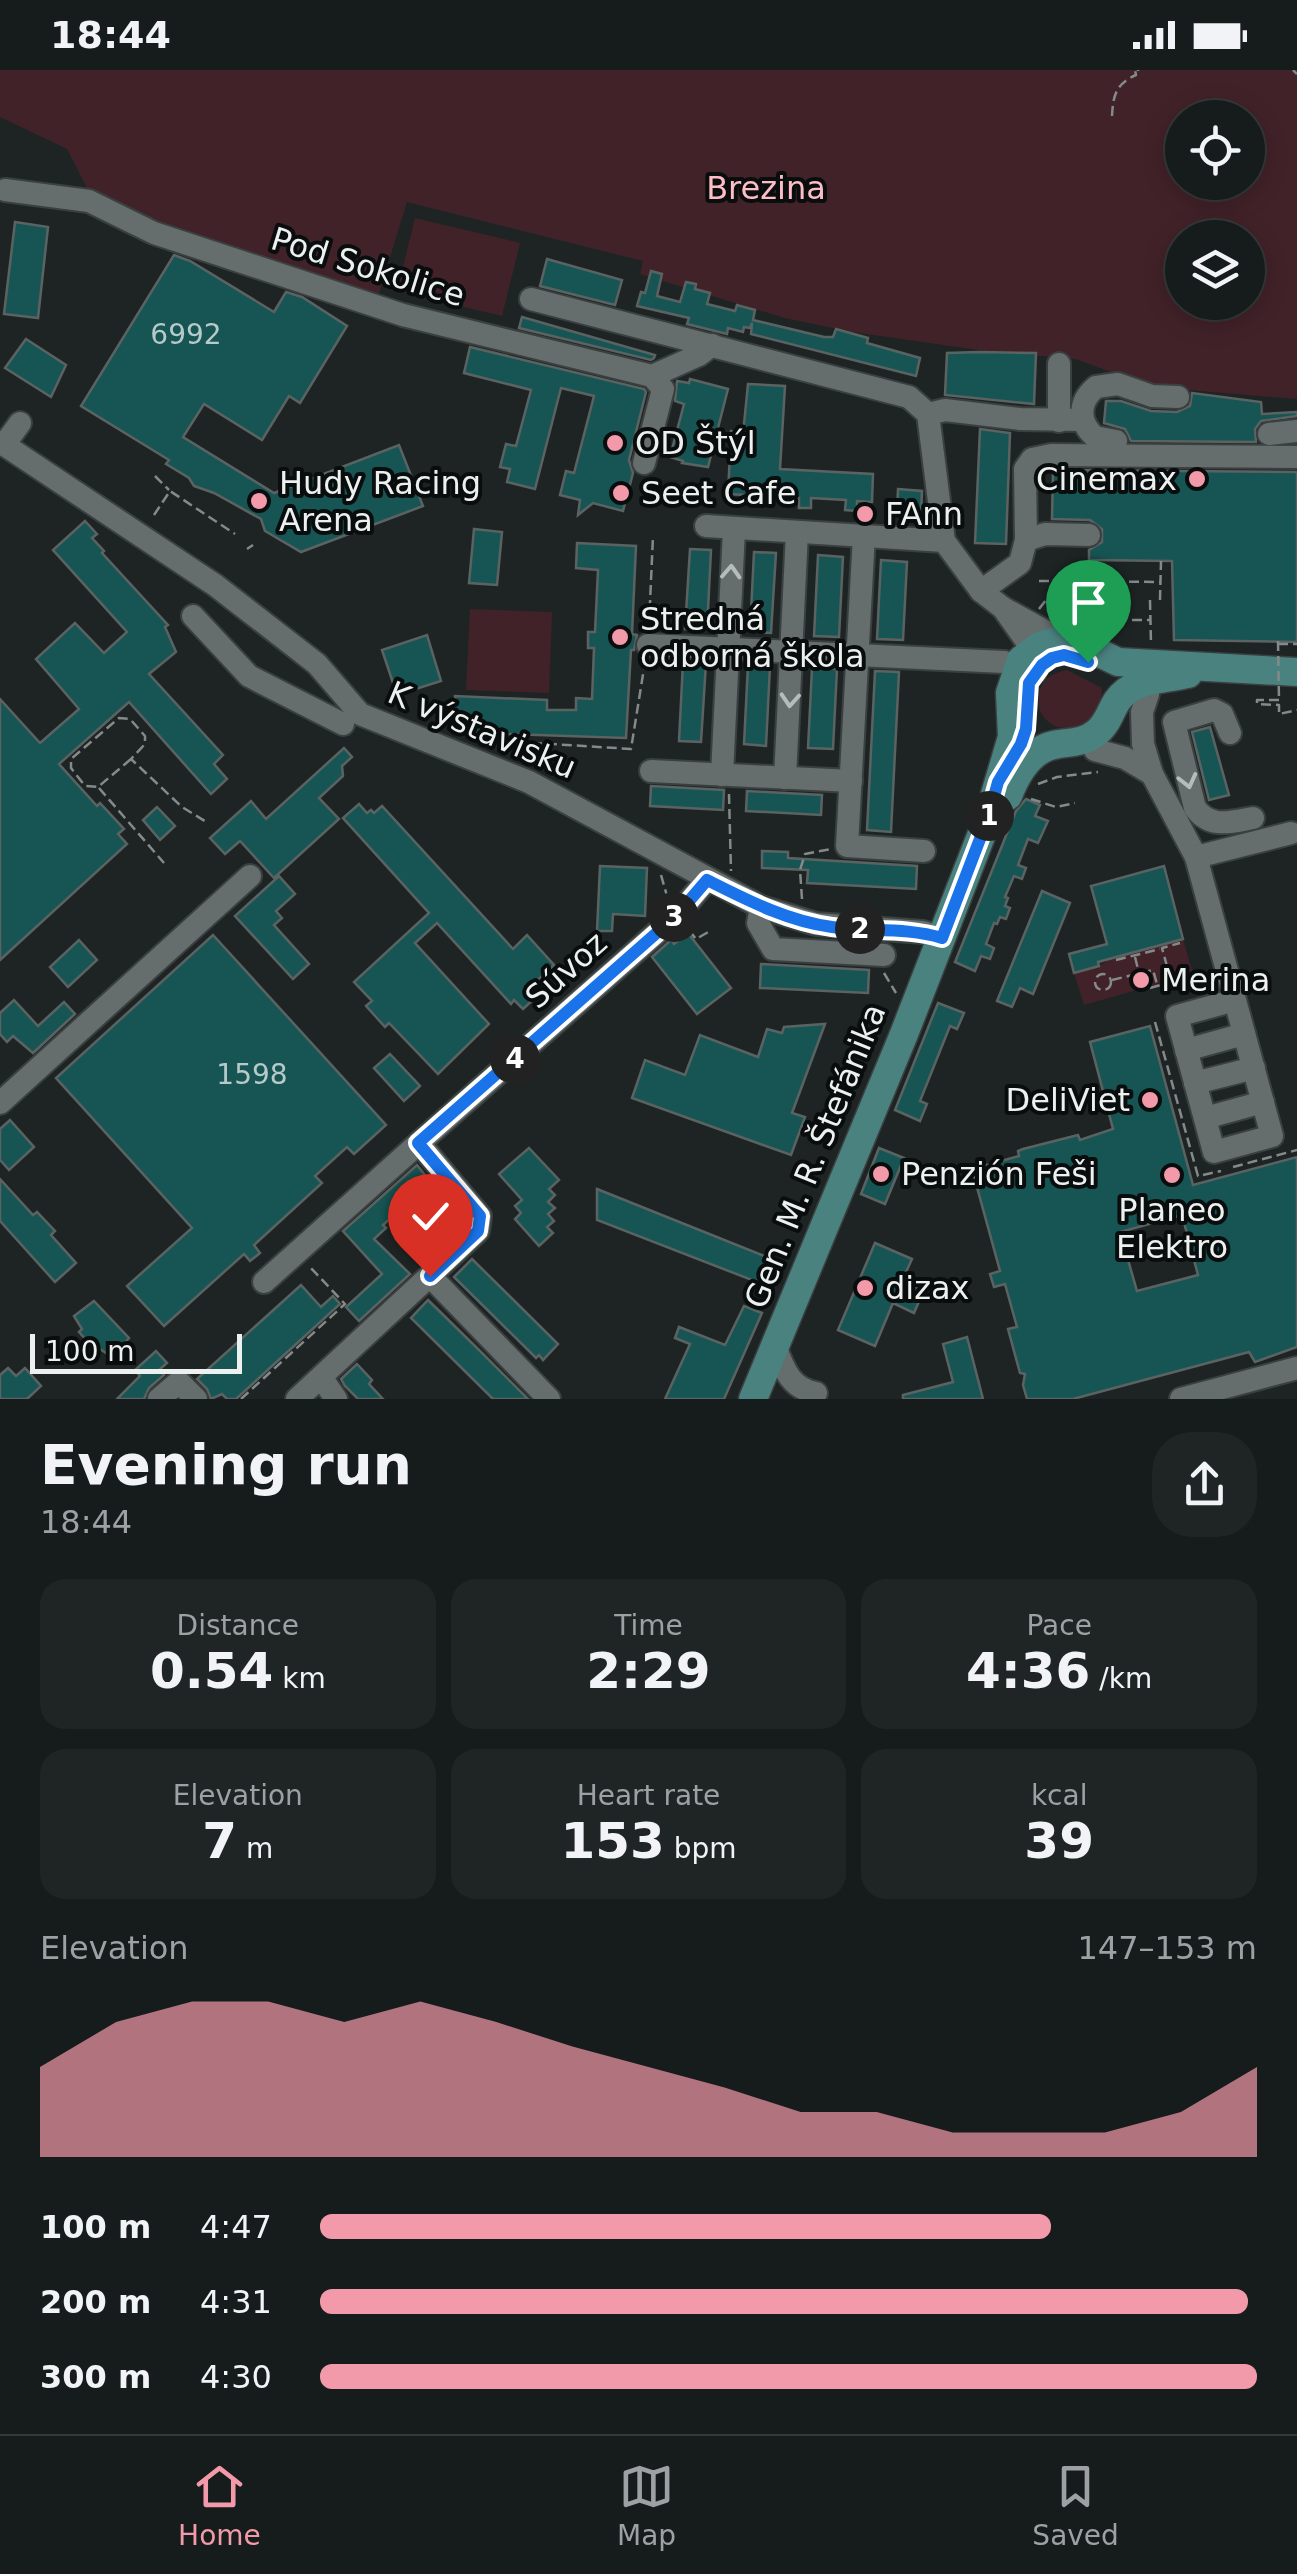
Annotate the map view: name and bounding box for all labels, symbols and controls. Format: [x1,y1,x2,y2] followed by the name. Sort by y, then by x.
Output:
[50,13,171,57] text: 18:44
[1165,100,1265,320] map controls
[1165,100,1265,200] button: locate
[706,169,826,207] park label: Brezina
[267,220,469,314] street label: Pod Sokolice
[1165,220,1265,320] button: layers
[150,318,222,351] house number: 6992
[635,423,756,462] place label: OD Štýl
[604,432,626,454] marker: OD Štýl
[1036,460,1177,498] place label: Cinemax
[279,464,481,539] place label: Hudy Racing Arena
[1186,468,1208,490] marker: Cinemax
[641,474,796,512] place label: Seet Cafe
[610,482,632,504] marker: Seet Cafe
[248,490,270,512] marker: Hudy Racing Arena
[885,495,963,533] place label: FAnn
[854,503,876,525] marker: FAnn
[1046,560,1131,663] pin
[720,564,741,580] one-way arrow
[1061,575,1116,630] icon: arrive
[640,600,865,675] place label: Stredná odborná škola
[609,626,631,648] marker: Stredná odborná škola
[382,673,582,787] street label: K výstavisku
[780,692,802,708] one-way arrow
[1176,772,1197,789] one-way arrow
[964,791,1014,841] pin: 1
[979,799,999,832] text: 1
[649,892,699,942] pin: 3
[664,900,684,933] text: 3
[835,904,885,954] pin: 2
[850,912,870,945] text: 2
[518,924,614,1016] street label: Súvoz
[1161,961,1270,999] place label: Merina
[1130,969,1152,991] marker: Merina
[736,998,893,1314] street label: Gen. M. R. Štefánika
[490,1034,540,1084] pin: 4
[505,1042,525,1075] text: 4
[216,1058,288,1091] house number: 1598
[1006,1081,1130,1119] place label: DeliViet
[1139,1089,1161,1111] marker: DeliViet
[901,1155,1097,1193] place label: Penzión Feši
[870,1163,892,1185] marker: Penzión Feši
[1161,1164,1183,1186] marker: Planeo Elektro
[388,1174,473,1277] pin
[403,1189,458,1244] icon: check
[1116,1191,1228,1266] place label: Planeo Elektro
[885,1269,970,1307] place label: dizax
[854,1277,876,1299] marker: dizax
[30,1329,242,1373] scale bar
[45,1335,135,1368] text: 100 m
[1152,1432,1257,1537] button: share
[40,1433,412,1497] text: Evening run
[40,1503,132,1541] text: 18:44
[177,1609,299,1642] text: Distance
[614,1609,683,1642] text: Time
[1026,1609,1092,1642] text: Pace
[150,1642,273,1700] text: 0.54
[586,1642,711,1700] text: 2:29
[966,1642,1090,1700] text: 4:36
[273,1662,326,1695] text: km
[1090,1662,1152,1695] text: /km
[173,1779,303,1812] text: Elevation
[577,1779,720,1812] text: Heart rate
[1031,1779,1087,1812] text: kcal
[202,1812,237,1870] text: 7
[560,1812,665,1870] text: 153
[1024,1812,1094,1870] text: 39
[237,1832,273,1865] text: m
[665,1832,737,1865] text: bpm
[40,1929,189,1967] text: Elevation
[1078,1929,1257,1967] text: 147–153 m
[40,2208,151,2246] text: 100 m
[200,2208,272,2246] text: 4:47
[40,2283,151,2321] text: 200 m
[200,2283,272,2321] text: 4:31
[40,2358,151,2396] text: 300 m
[200,2358,272,2396] text: 4:30
[178,2459,261,2552] tab: Home
[617,2459,676,2552] tab: Map
[1032,2459,1119,2552] tab: Saved

